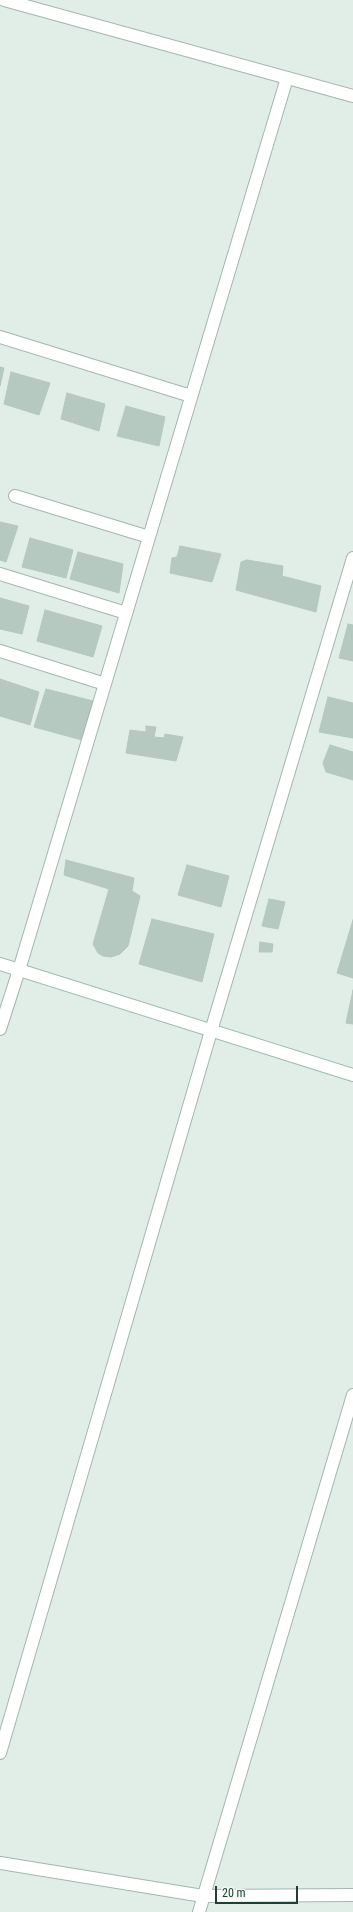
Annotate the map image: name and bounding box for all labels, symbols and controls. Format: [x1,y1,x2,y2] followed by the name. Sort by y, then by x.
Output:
[217,1878,300,1904] scale bar
[222,1886,246,1900] text: 20 m

